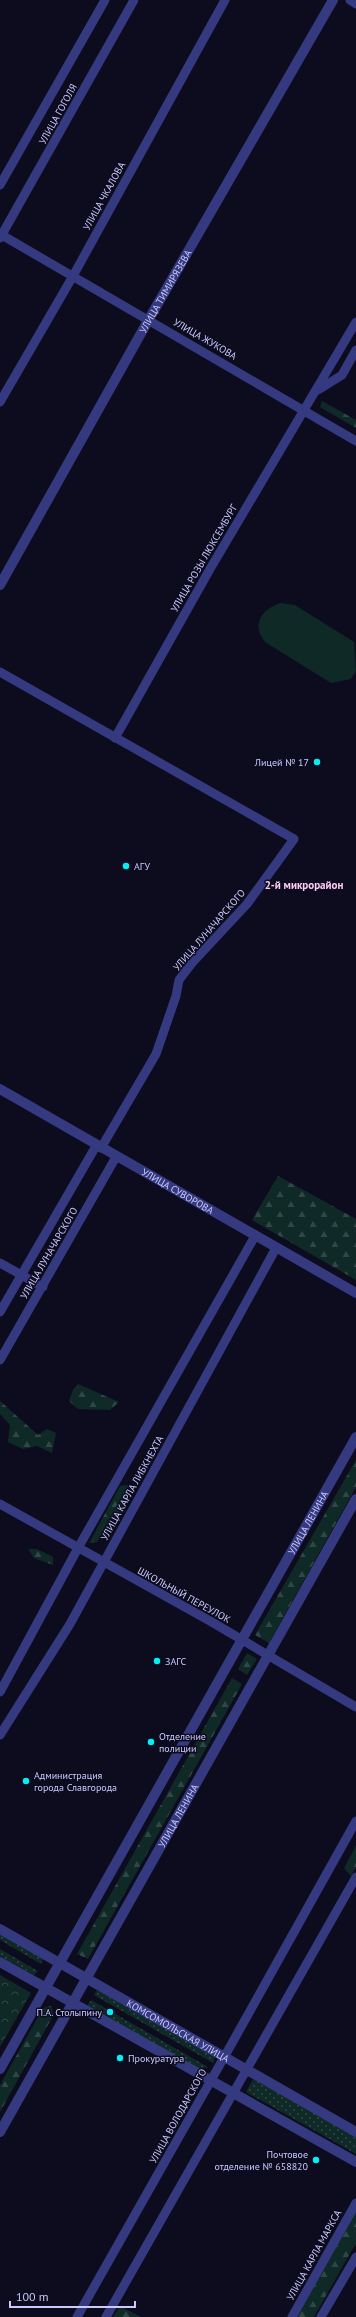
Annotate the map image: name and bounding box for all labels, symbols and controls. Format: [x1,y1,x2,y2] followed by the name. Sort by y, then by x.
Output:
[36,81,80,147] street label: УЛИЦА ГОГОЛЯ
[80,160,128,232] street label: УЛИЦА ЧКАЛОВА
[136,247,194,335] street label: УЛИЦА ТИМИРЯЗЕВА
[171,316,239,363] street label: УЛИЦА ЖУКОВА
[168,501,240,614] street label: УЛИЦА РОЗЫ ЛЮКСЕМБУРГ
[254,756,309,769] place label: Лицей № 17
[312,757,322,767] marker: Лицей № 17
[134,860,151,873] place label: АГУ
[121,861,131,871] marker: АГУ
[265,878,343,892] district label: 2-й микрорайон
[170,886,248,973] street label: УЛИЦА ЛУНАЧАРСКОГО
[140,1165,216,1217] street label: УЛИЦА СУВОРОВА
[17,1205,81,1301] street label: УЛИЦА ЛУНАЧАРСКОГО
[98,1433,166,1543] street label: УЛИЦА КАРЛА ЛИБКНЕХТА
[285,1488,331,1557] street label: УЛИЦА ЛЕНИНА
[135,1564,233,1626] street label: ШКОЛЬНЫЙ ПЕРЕУЛОК
[165,1655,186,1668] place label: ЗАГС
[152,1656,162,1666] marker: ЗАГС
[159,1730,206,1755] place label: Отделение полиции
[146,1737,156,1747] marker: Отделение полиции
[34,1769,117,1794] place label: Администрация города Славгорода
[21,1776,31,1786] marker: Администрация города Славгорода
[155,1781,201,1850] street label: УЛИЦА ЛЕНИНА
[124,1996,232,2065] street label: КОМСОМОЛЬСКАЯ УЛИЦА
[36,2006,102,2019] place label: П.А. Столыпину
[105,2007,115,2017] marker: П.А. Столыпину
[128,2052,184,2065] place label: Прокуратура
[115,2053,125,2063] marker: Прокуратура
[147,2066,209,2166] street label: УЛИЦА ВОЛОДАРСКОГО
[214,2148,309,2173] place label: Почтовое отделение № 658820
[311,2155,321,2165] marker: Почтовое отделение № 658820
[284,2207,344,2302] street label: УЛИЦА КАРЛА МАРКСА
[10,2283,135,2309] scale bar
[16,2289,49,2304] text: 100 m

